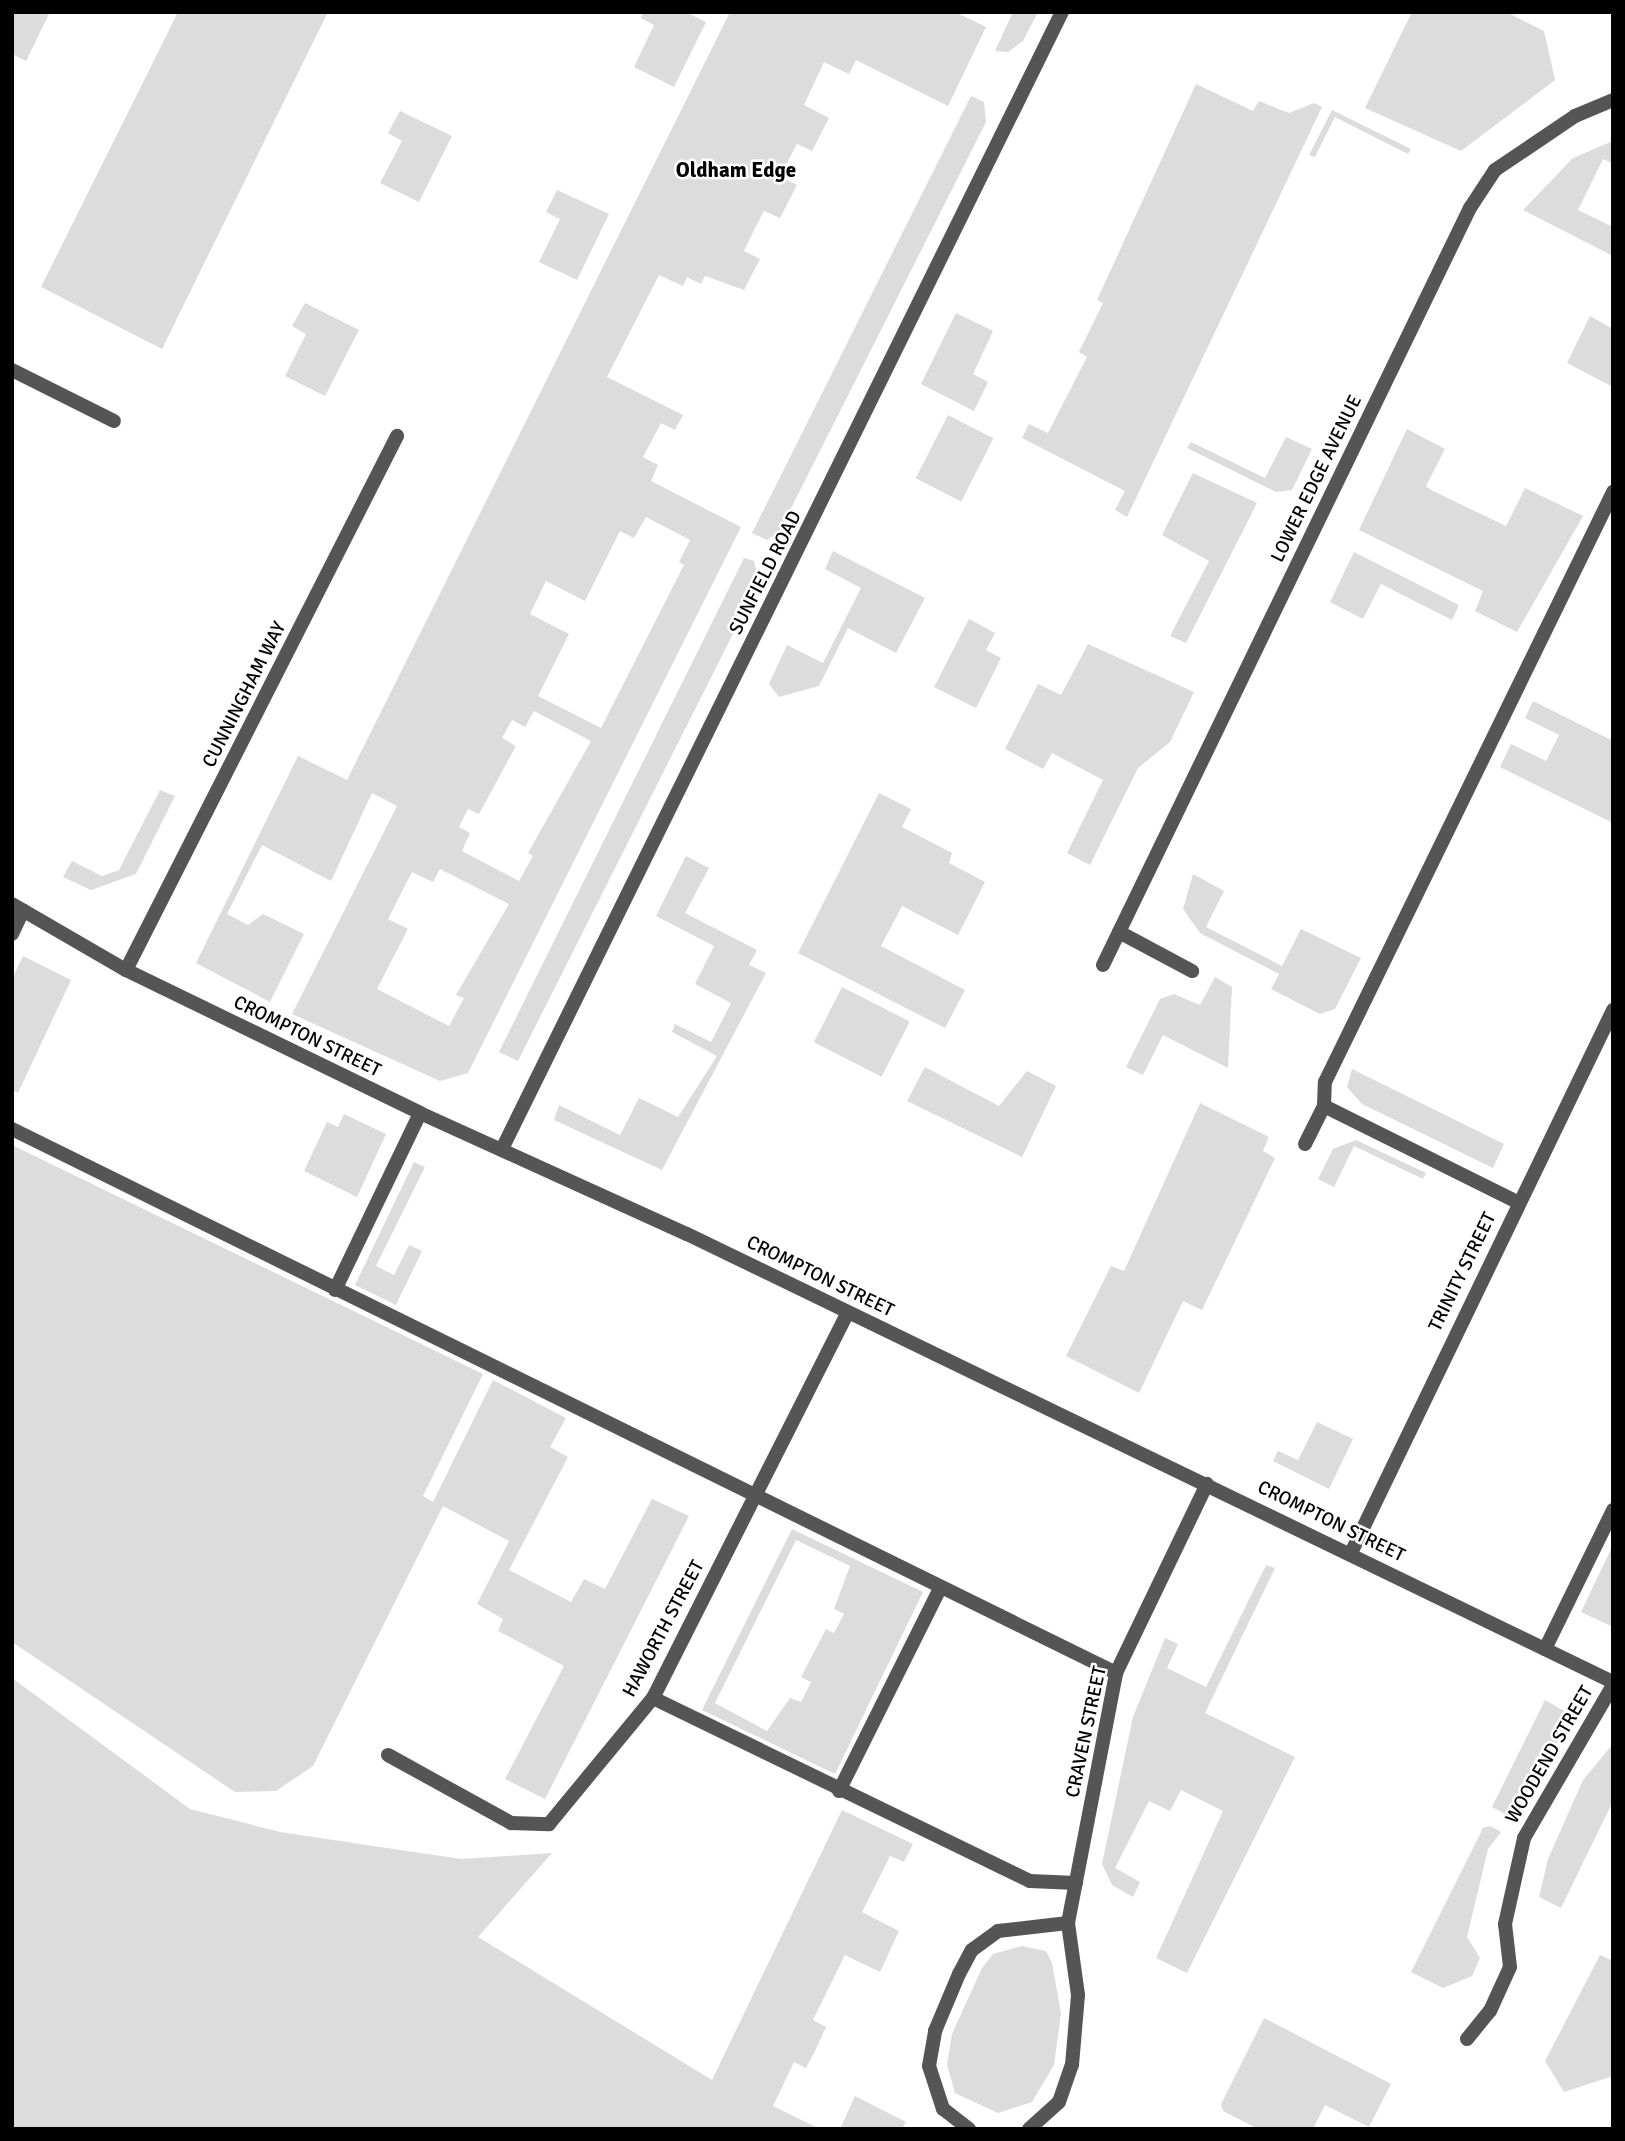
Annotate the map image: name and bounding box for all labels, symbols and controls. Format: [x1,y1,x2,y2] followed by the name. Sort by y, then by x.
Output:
[676,157,796,183] district label: Oldham Edge
[1267,392,1367,566] street label: LOWER EDGE AVENUE
[725,507,807,639] street label: SUNFIELD ROAD
[198,618,292,772] street label: CUNNINGHAM WAY
[230,991,384,1083] street label: CROMPTON STREET
[1424,1209,1502,1335] street label: TRINITY STREET
[743,1231,897,1323] street label: CROMPTON STREET
[1254,1476,1408,1568] street label: CROMPTON STREET
[618,1557,710,1701] street label: HAWORTH STREET
[1062,1664,1112,1800] street label: CRAVEN STREET
[1501,1682,1599,1828] street label: WOODEND STREET

